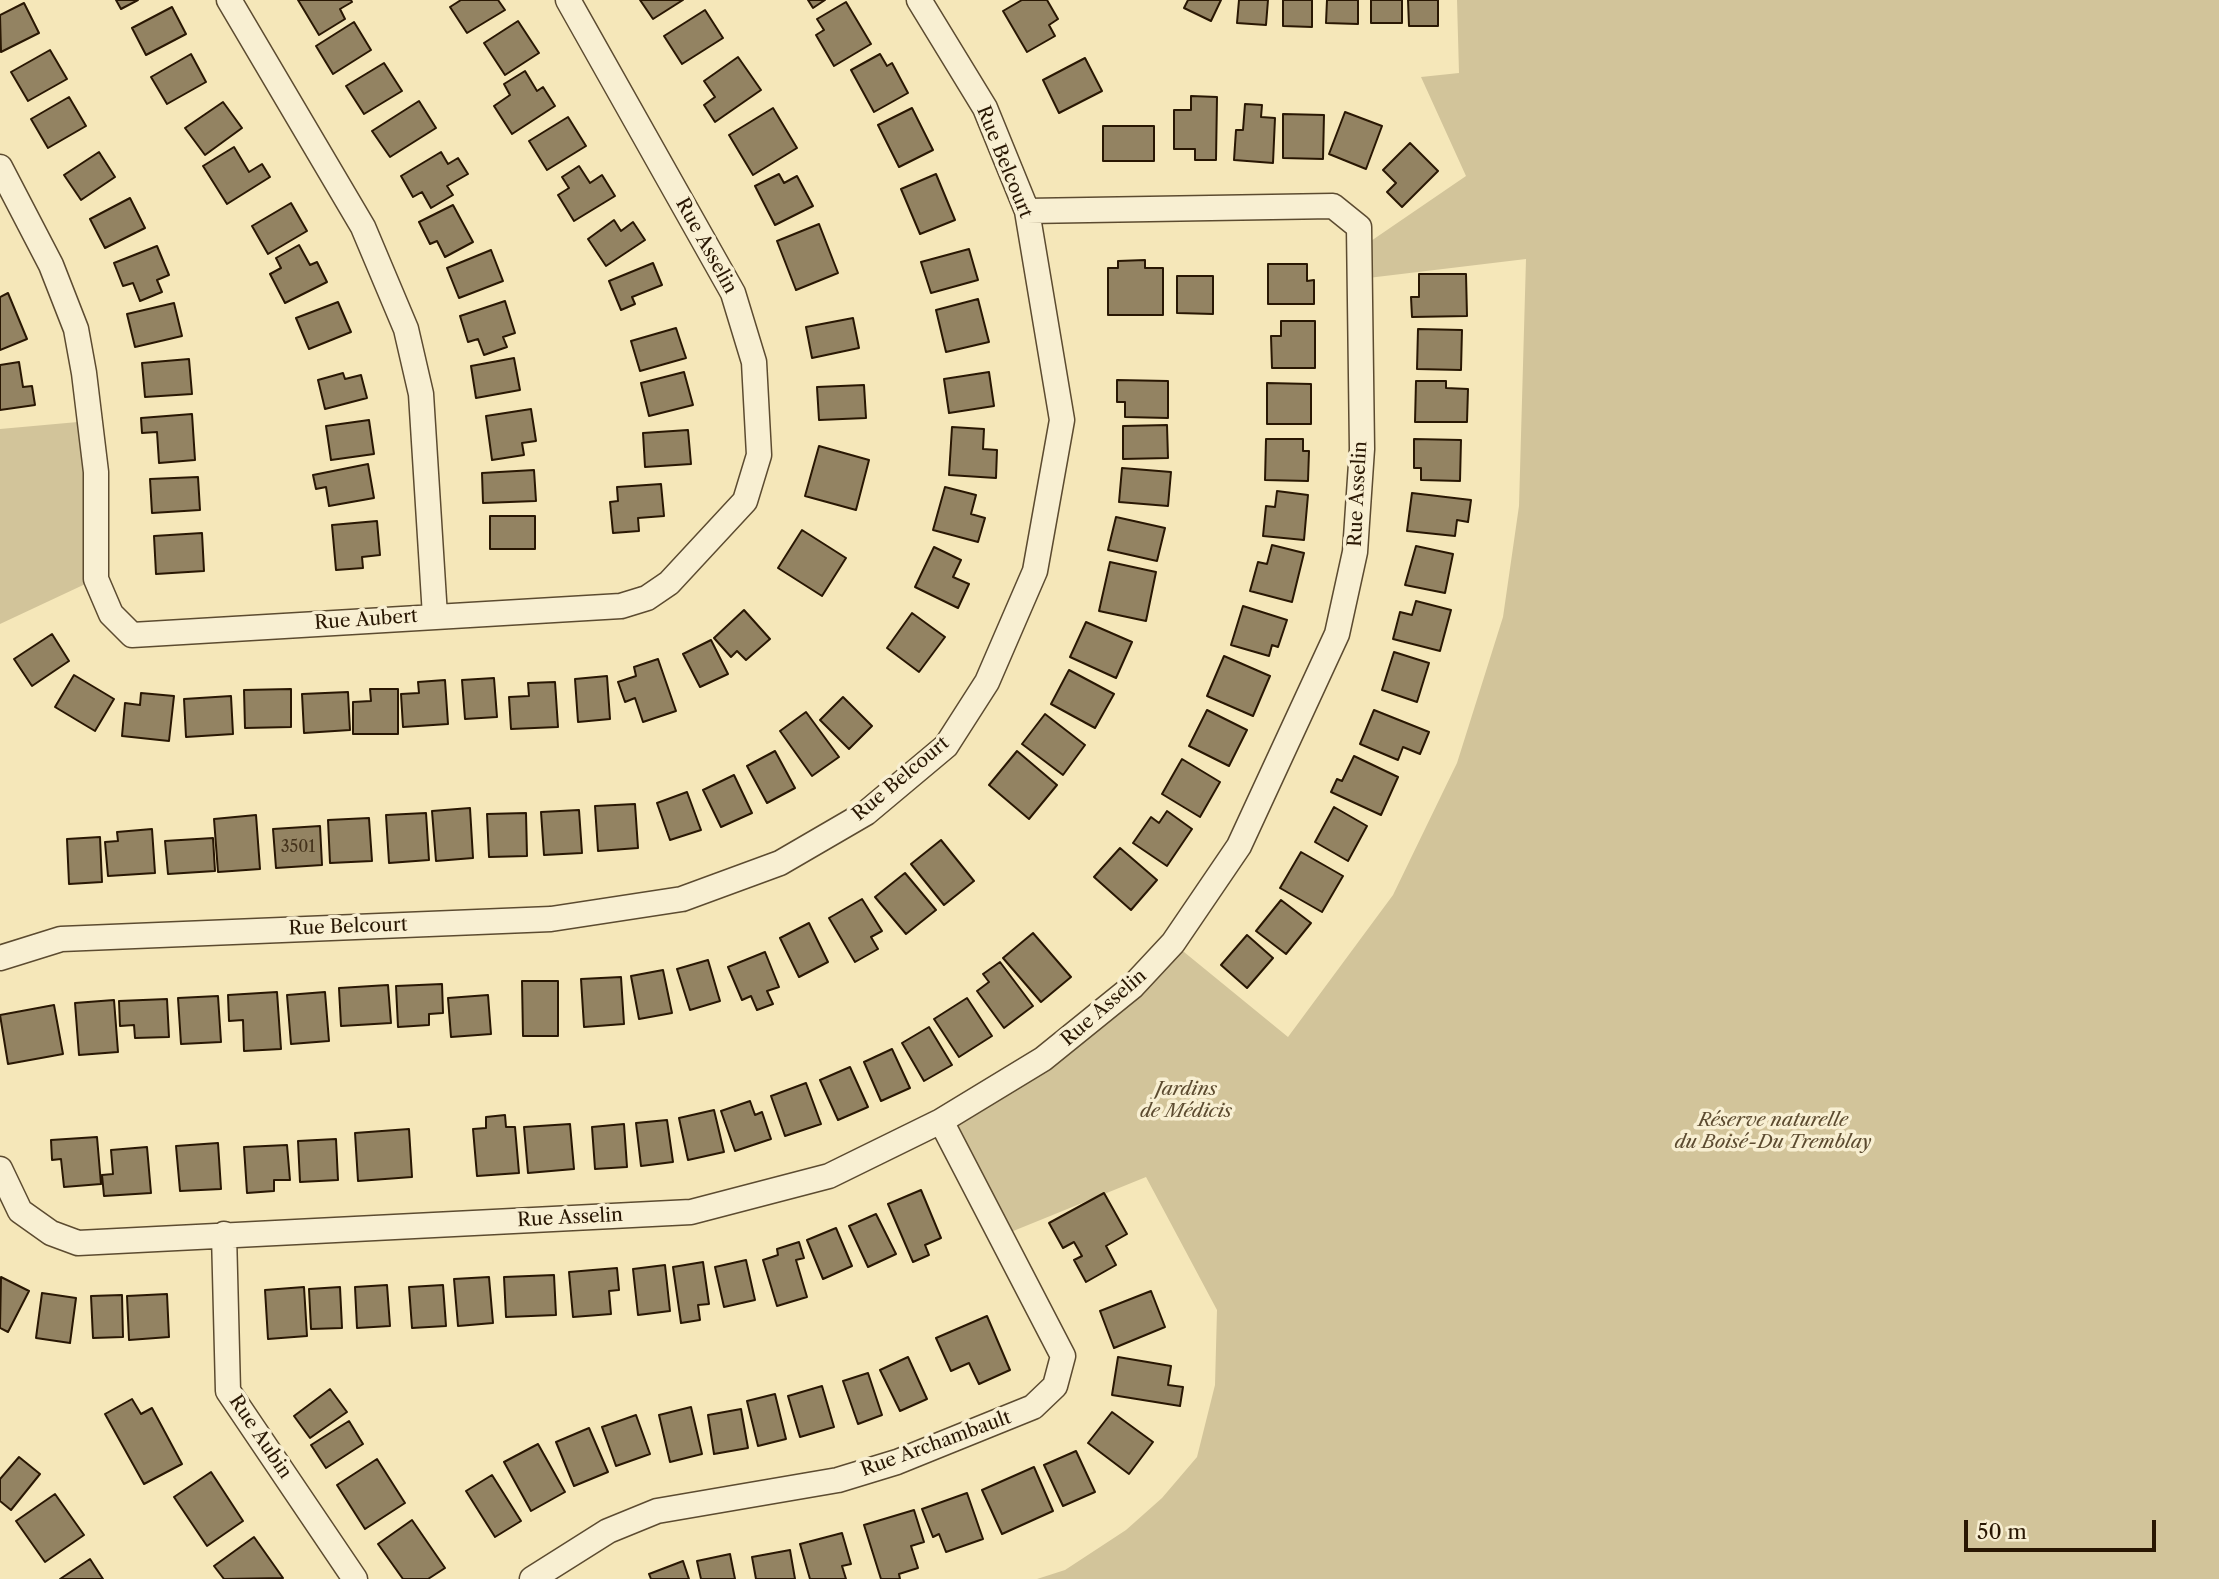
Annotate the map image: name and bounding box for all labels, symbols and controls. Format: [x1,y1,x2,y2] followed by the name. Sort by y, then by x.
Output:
[971,103,1037,221] street label: Rue Belcourt
[670,194,742,298] street label: Rue Asselin
[1344,441,1372,547] street label: Rue Asselin
[314,605,418,635] street label: Rue Aubert
[848,732,954,826] street label: Rue Belcourt
[281,837,315,857] house number: 3501
[288,914,408,940] street label: Rue Belcourt
[1057,965,1151,1051] street label: Rue Asselin
[1140,1079,1232,1123] park label: Jardins de Médicis
[1675,1110,1871,1154] park label: Réserve naturelle du Boisé-Du Tremblay
[517,1204,623,1232] street label: Rue Asselin
[224,1391,296,1483] street label: Rue Aubin
[858,1406,1014,1482] street label: Rue Archambault
[1967,1506,2160,1550] scale bar
[1977,1519,2027,1544] text: 50 m

